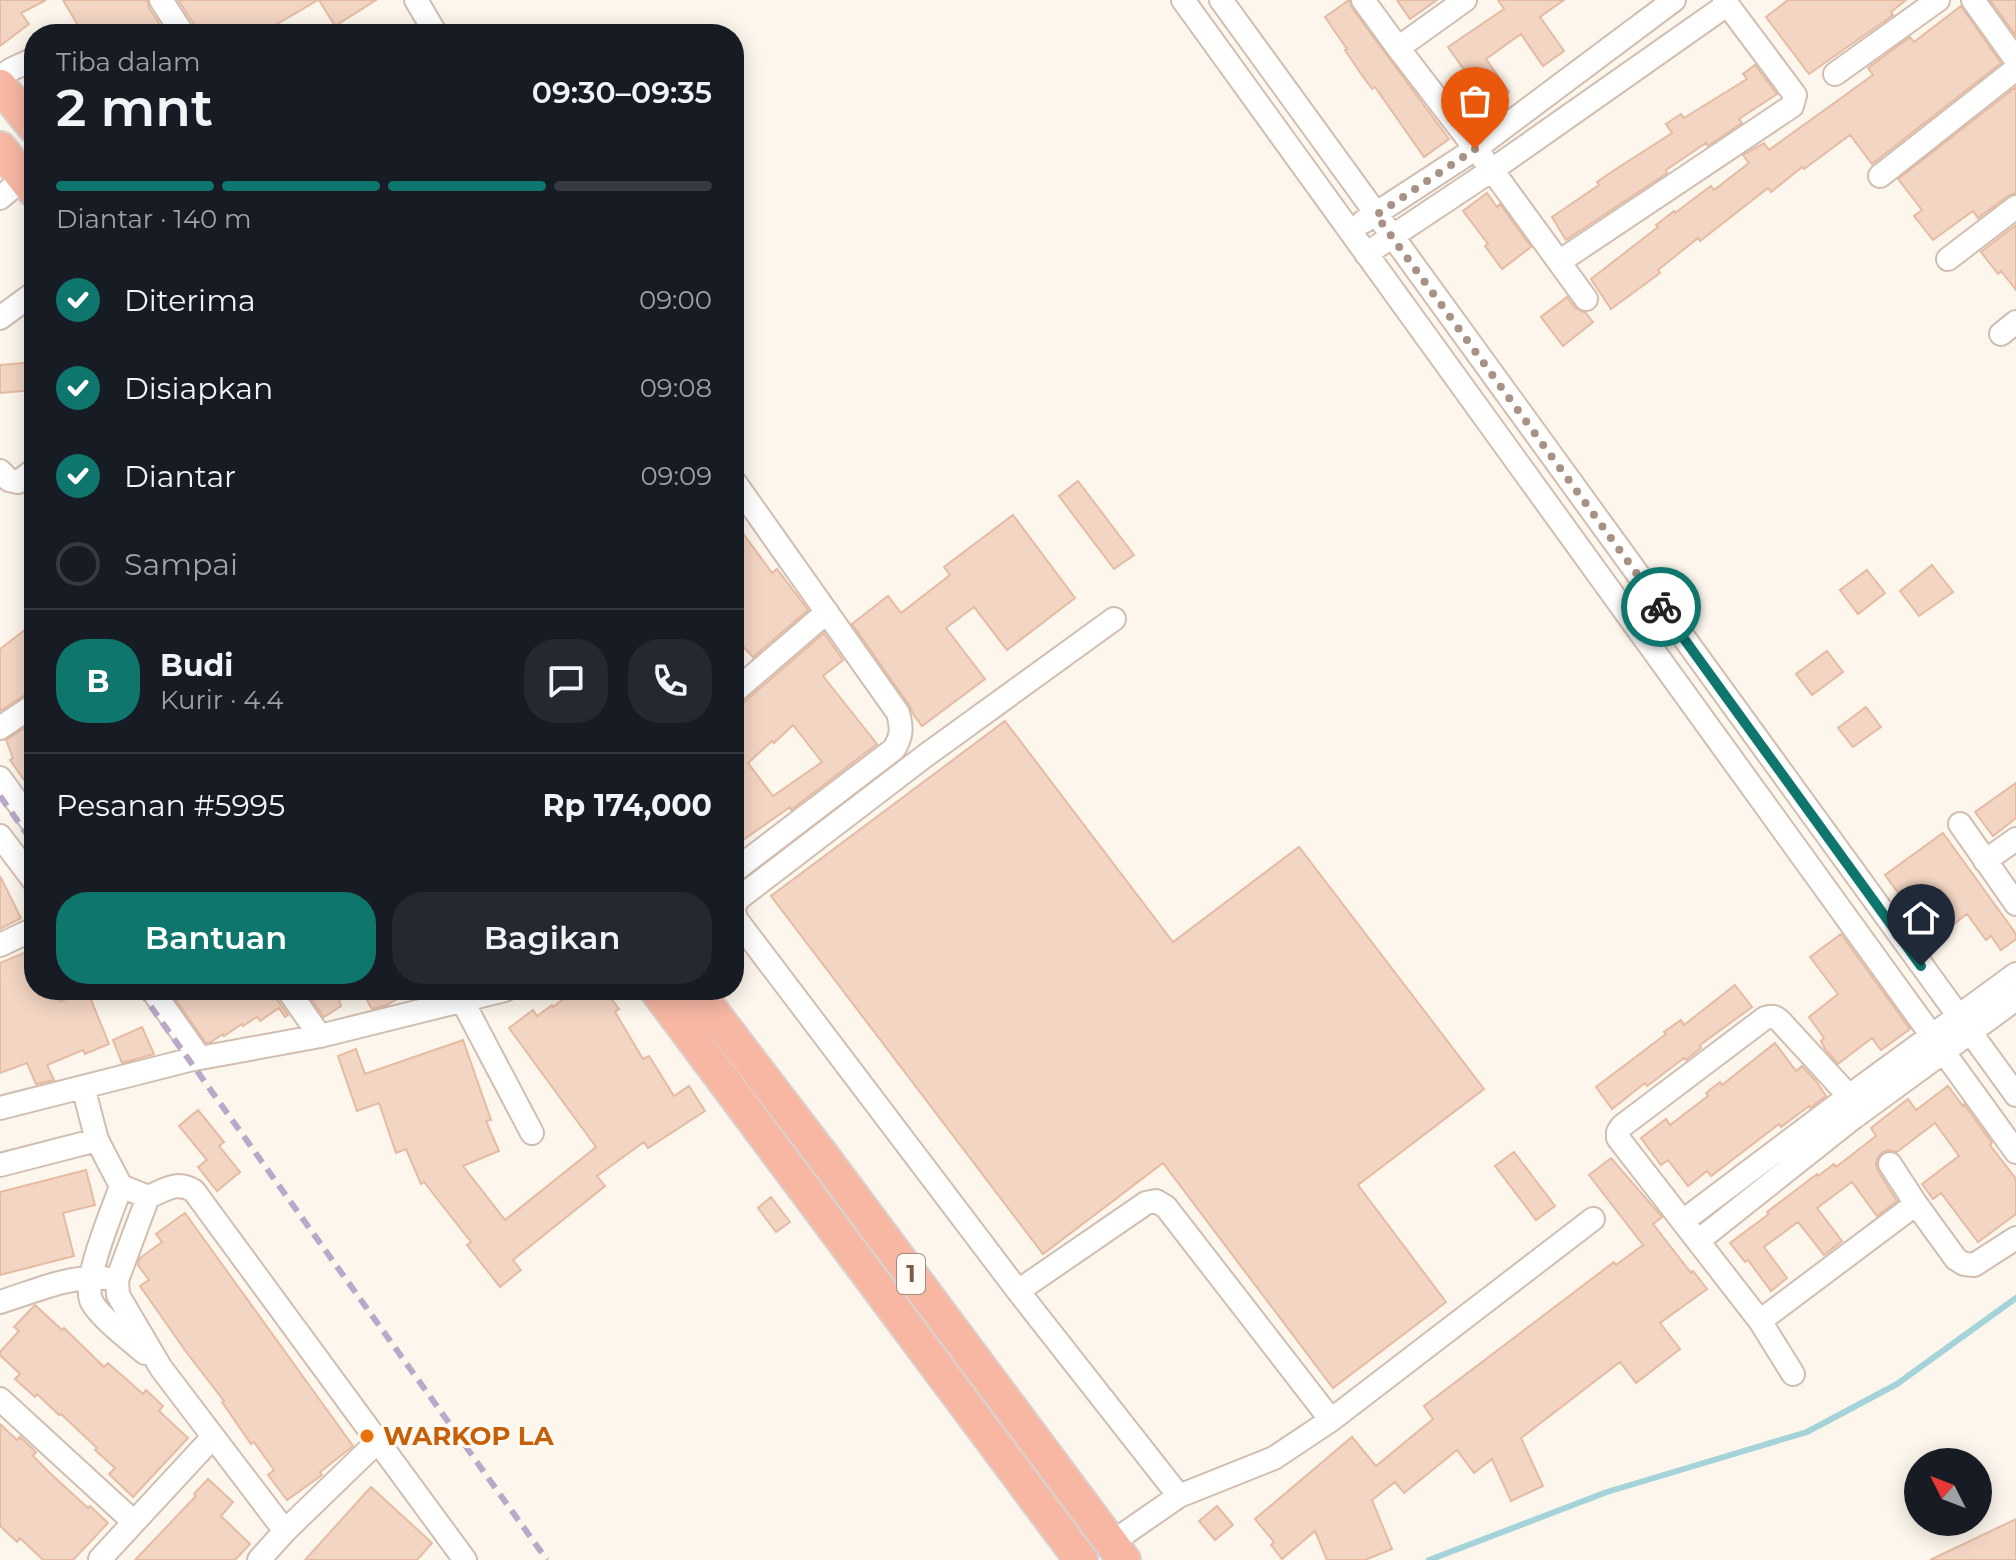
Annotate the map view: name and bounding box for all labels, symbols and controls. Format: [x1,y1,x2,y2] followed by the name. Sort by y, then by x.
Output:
[56,46,201,78] text: Tiba dalam
[1441,67,1509,149] pin
[532,74,712,111] text: 09:30–09:35
[56,76,213,139] text: 2 mnt
[1453,79,1497,123] icon: bag
[56,203,252,235] text: Diantar · 140 m
[56,278,100,322] icon: check
[124,282,256,319] text: Diterima
[639,284,712,316] text: 09:00
[56,366,100,410] icon: check
[124,370,273,407] text: Disiapkan
[640,372,712,404] text: 09:08
[56,454,100,498] icon: check
[124,458,236,495] text: Diantar
[640,460,712,492] text: 09:09
[124,546,238,583] text: Sampai
[1621,567,1701,647] courier
[1639,585,1683,629] icon: bike
[524,639,608,723] button: chat
[628,639,712,723] button: phone
[160,647,233,684] text: Budi
[87,663,109,700] text: B
[160,684,283,716] text: Kurir · 4.4
[56,787,285,824] text: Pesanan #5995
[543,787,712,824] text: Rp 174,000
[1887,884,1955,966] pin
[56,892,376,984] button: Bantuan
[392,892,712,984] button: Bagikan
[1899,896,1943,940] icon: home
[897,1254,925,1294] road number: 1
[383,1420,555,1452] place label: WARKOP LA
[358,1427,376,1445] marker: WARKOP LA
[1904,1448,1992,1536] north arrow
[1904,1448,1992,1536] map controls

